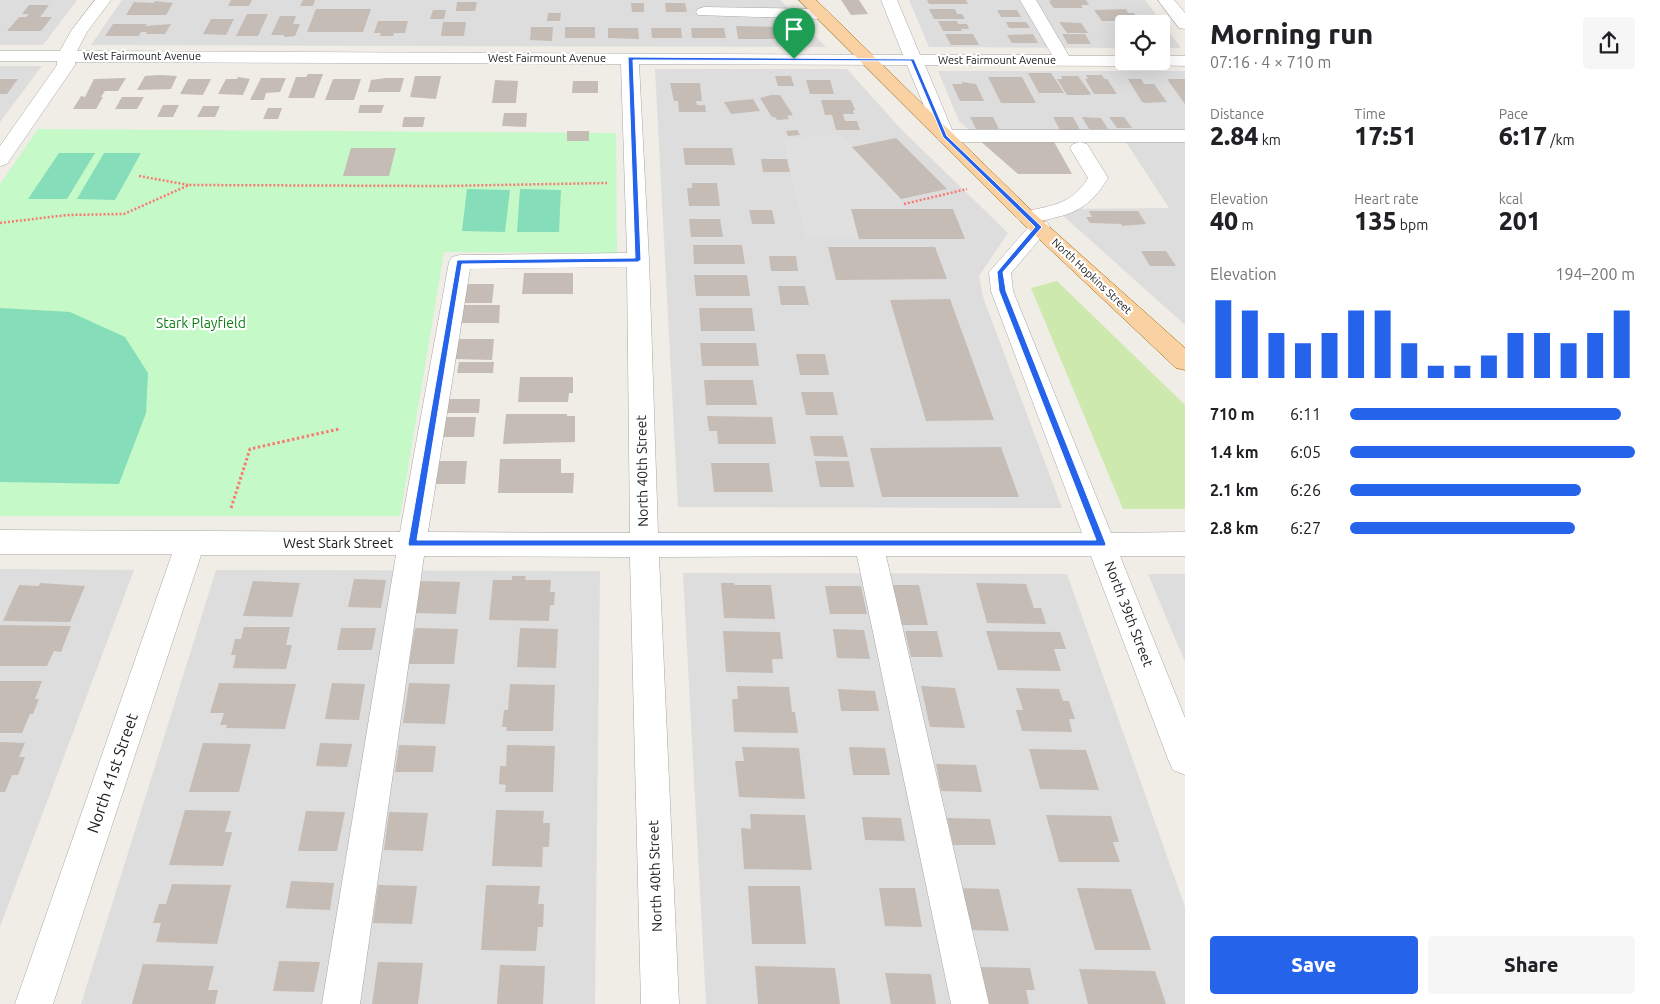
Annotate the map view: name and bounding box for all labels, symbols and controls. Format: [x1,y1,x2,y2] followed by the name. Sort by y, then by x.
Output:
[773,8,815,59] pin
[780,15,808,43] icon: arrive
[1115,15,1170,70] map controls
[1115,15,1170,70] button: locate
[1583,17,1635,69] button: share
[1210,18,1373,49] text: Morning run
[83,50,201,62] street label: West Fairmount Avenue
[488,52,606,64] street label: West Fairmount Avenue
[1210,53,1331,71] text: 07:16 · 4 × 710 m
[938,54,1056,66] street label: West Fairmount Avenue
[1210,106,1264,122] text: Distance
[1354,106,1386,122] text: Time
[1499,106,1528,122] text: Pace
[1210,122,1258,150] text: 2.84
[1354,122,1417,150] text: 17:51
[1499,122,1547,150] text: 6:17
[1258,132,1281,148] text: km
[1547,132,1575,148] text: /km
[1210,191,1268,207] text: Elevation
[1354,191,1419,207] text: Heart rate
[1499,191,1523,207] text: kcal
[1210,207,1238,235] text: 40
[1354,207,1397,235] text: 135
[1499,207,1541,235] text: 201
[1238,217,1254,233] text: m
[1397,217,1428,233] text: bpm
[1050,236,1135,317] street label: North Hopkins Street
[1210,265,1277,283] text: Elevation
[1555,265,1635,283] text: 194–200 m
[156,315,246,331] park label: Stark Playfield
[1210,405,1255,423] text: 710 m
[1290,405,1321,423] text: 6:11
[633,414,651,527] street label: North 40th Street
[1210,443,1259,461] text: 1.4 km
[1290,443,1321,461] text: 6:05
[1210,481,1259,499] text: 2.1 km
[1290,481,1321,499] text: 6:26
[1210,519,1259,537] text: 2.8 km
[1290,519,1321,537] text: 6:27
[283,535,393,551] street label: West Stark Street
[1102,559,1157,670] street label: North 39th Street
[83,710,141,835] street label: North 41st Street
[645,819,665,932] street label: North 40th Street
[1210,936,1418,994] button: Save
[1428,936,1635,994] button: Share

